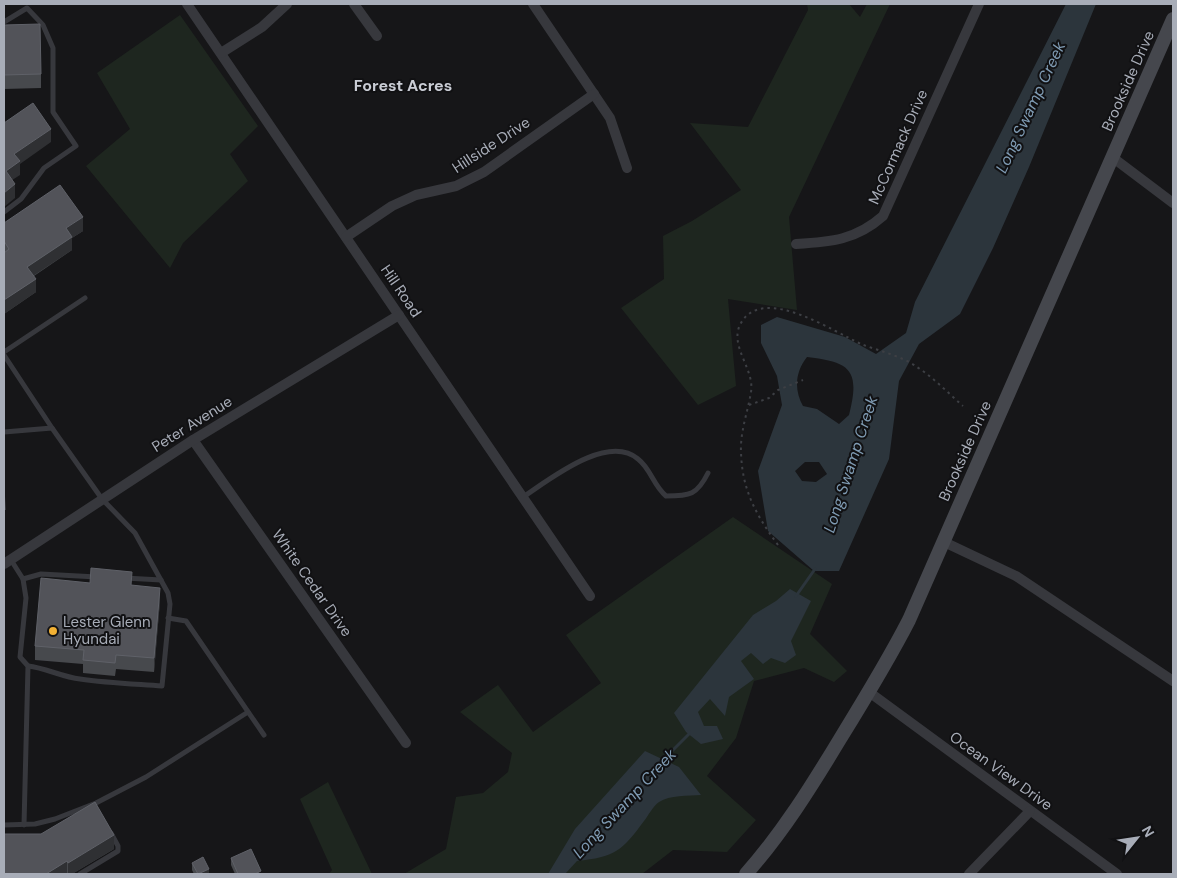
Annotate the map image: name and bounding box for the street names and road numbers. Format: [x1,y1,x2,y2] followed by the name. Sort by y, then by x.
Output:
[1097,28,1159,134] street label: Brookside Drive
[864,86,932,208] street label: McCormack Drive
[448,112,534,178] street label: Hillside Drive
[376,261,426,321] street label: Hill Road
[148,391,236,457] street label: Peter Avenue
[934,398,996,504] street label: Brookside Drive
[267,525,357,641] street label: White Cedar Drive
[946,727,1056,815] street label: Ocean View Drive

